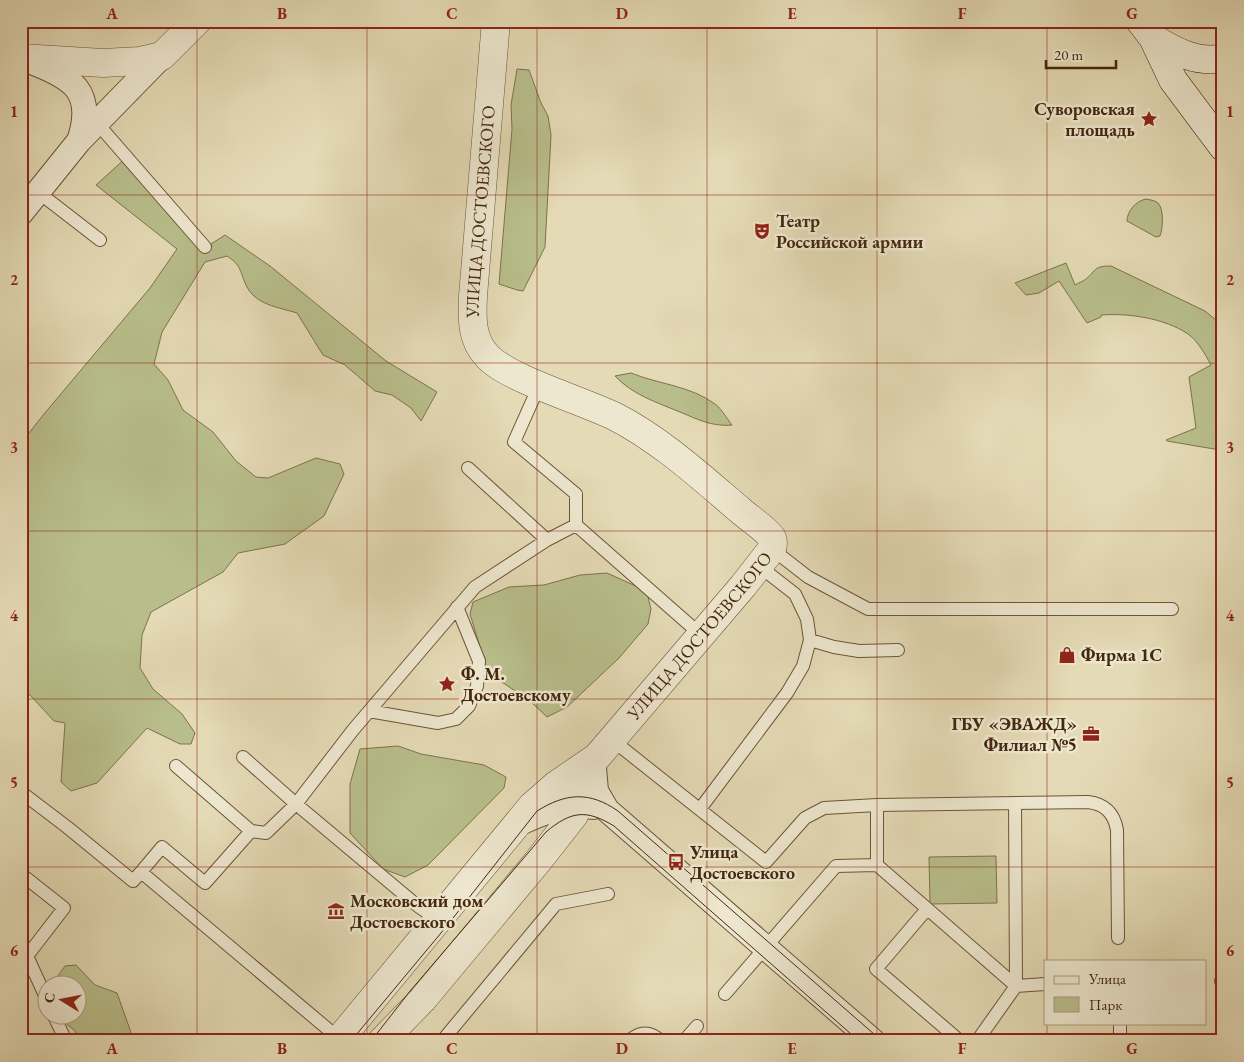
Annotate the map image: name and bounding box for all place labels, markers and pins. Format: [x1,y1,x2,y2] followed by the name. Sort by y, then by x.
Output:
[1034,97,1135,141] place label: Суворовская площадь
[1139,109,1159,129] place icon: Суворовская площадь
[776,209,924,253] place label: Театр Российской армии
[752,221,772,241] theatre icon: Театр Российской армии
[1081,643,1162,666] place label: Фирма 1С
[1057,645,1077,665] shop icon: Фирма 1С
[461,662,571,706] place label: Ф. М. Достоевскому
[437,674,457,694] place icon: Ф. М. Достоевскому
[952,712,1077,756] place label: ГБУ «ЭВАЖД» Филиал №5
[1081,724,1101,744] office icon: ГБУ «ЭВАЖД» Филиал №5
[689,840,795,884] place label: Улица Достоевского
[666,852,686,872] bus stop icon: Улица Достоевского
[350,889,483,933] place label: Московский дом Достоевского
[326,901,346,921] museum icon: Московский дом Достоевского

